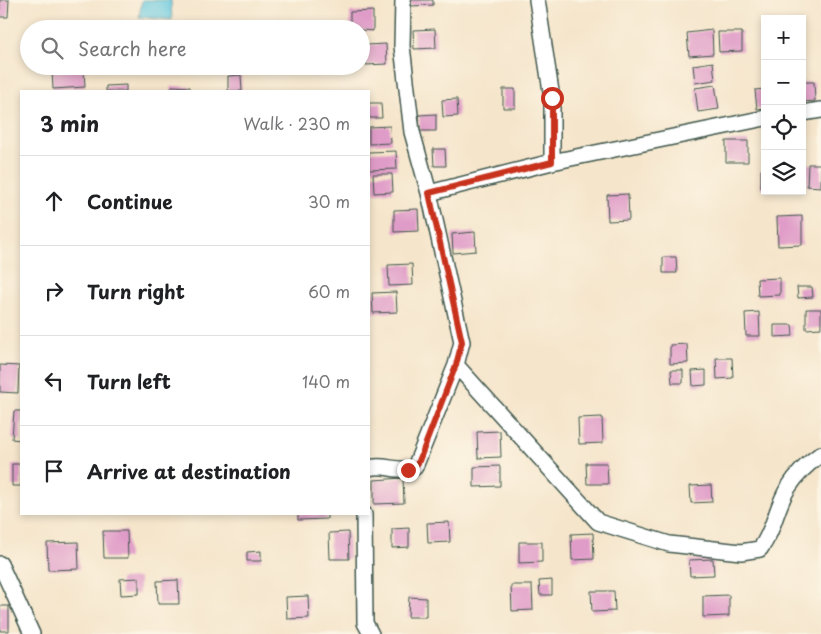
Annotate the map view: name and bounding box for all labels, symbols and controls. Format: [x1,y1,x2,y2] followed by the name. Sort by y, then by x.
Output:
[761,15,806,195] map controls
[761,15,806,60] button: +
[20,20,370,75] search box
[38,34,66,62] icon: search
[78,34,187,62] text: Search here
[761,60,806,105] button: −
[541,87,564,110] route start
[761,105,806,150] button: locate
[40,107,99,139] text: 3 min
[243,111,350,135] text: Walk · 230 m
[761,150,806,195] button: layers
[40,187,68,215] icon: ahead
[87,187,173,215] text: Continue
[308,189,350,213] text: 30 m
[40,277,68,305] icon: right
[87,277,185,305] text: Turn right
[308,279,350,303] text: 60 m
[40,367,68,395] icon: left
[87,367,171,395] text: Turn left
[302,369,350,393] text: 140 m
[40,457,68,485] icon: arrive
[87,457,291,485] text: Arrive at destination
[397,459,420,482] route end

